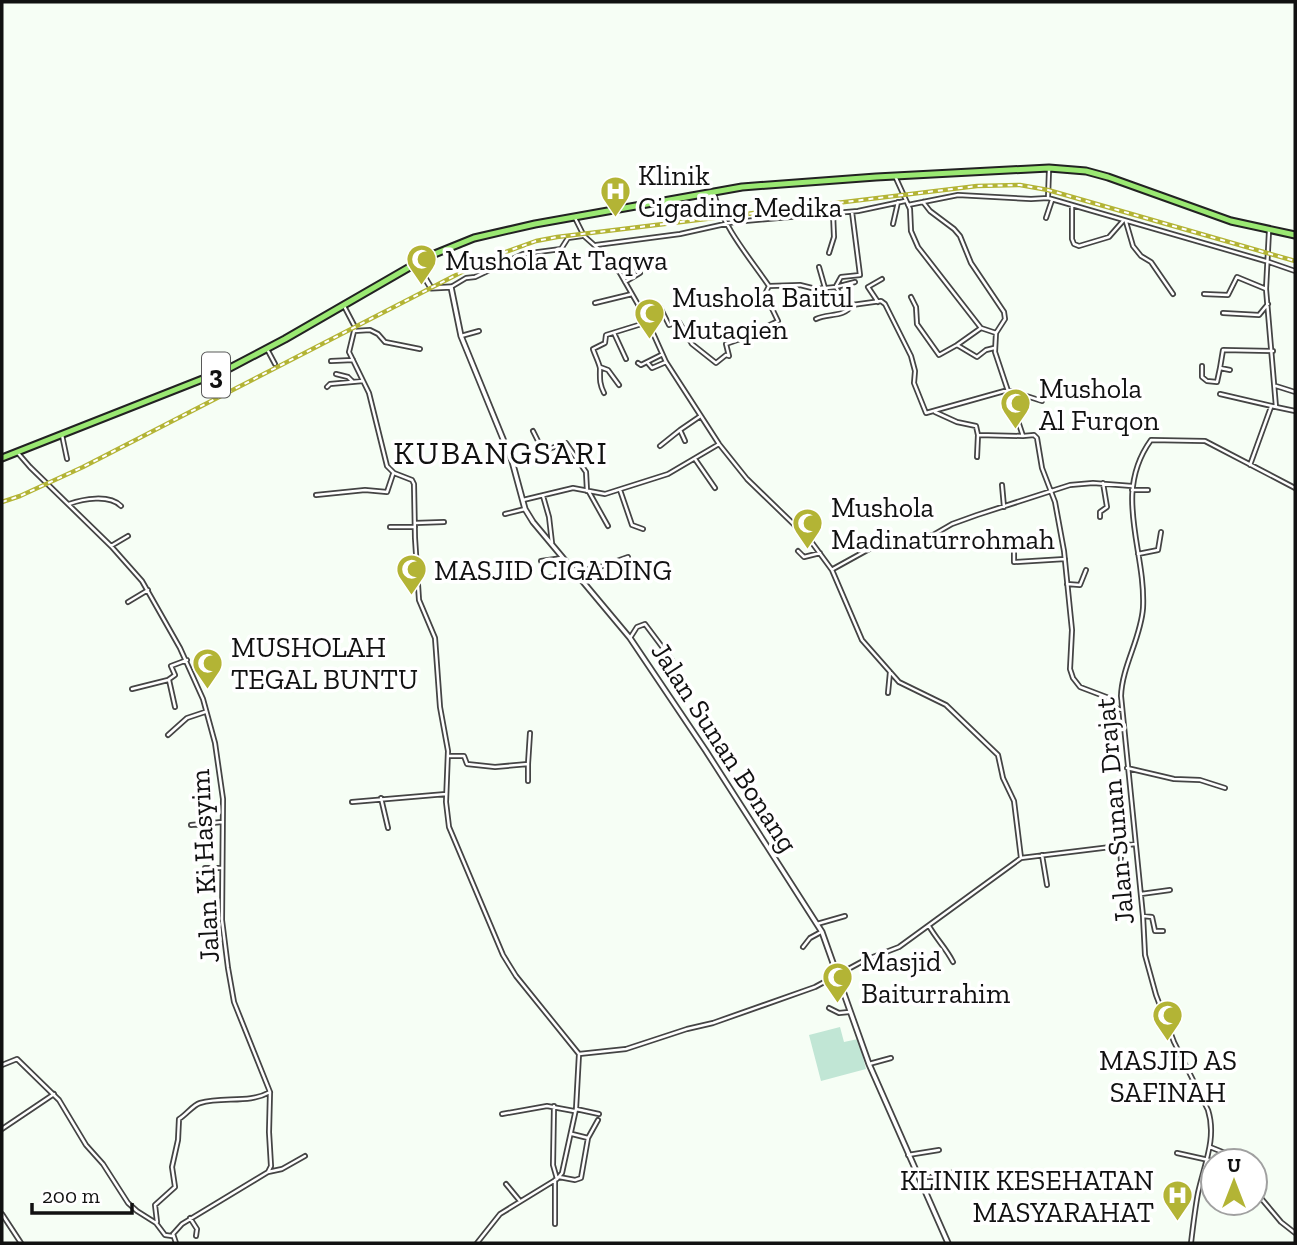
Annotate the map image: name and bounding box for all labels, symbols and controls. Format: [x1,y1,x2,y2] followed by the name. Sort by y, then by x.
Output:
[638,159,843,224] place label: Klinik Cigading Medika
[598,174,632,218] hospital icon: Klinik Cigading Medika
[405,243,439,287] mosque icon: Mushola At Taqwa
[445,244,668,277] place label: Mushola At Taqwa
[672,281,853,346] place label: Mushola Baitul Mutaqien
[632,296,666,340] mosque icon: Mushola Baitul Mutaqien
[202,352,230,398] road number: 3
[1039,372,1159,437] place label: Mushola Al Furqon
[999,387,1033,431] mosque icon: Mushola Al Furqon
[393,434,609,472] district label: KUBANGSARI
[831,491,1055,556] place label: Mushola Madinaturrohmah
[791,506,825,550] mosque icon: Mushola Madinaturrohmah
[394,553,428,597] mosque icon: MASJID CIGADING
[434,554,672,587] place label: MASJID CIGADING
[231,631,418,696] place label: MUSHOLAH TEGAL BUNTU
[644,636,805,858] street label: Jalan Sunan Bonang
[191,646,225,690] mosque icon: MUSHOLAH TEGAL BUNTU
[1088,696,1141,926] street label: Jalan Sunan Drajat
[183,768,226,964] street label: Jalan Ki Hasyim
[861,945,1010,1010] place label: Masjid Baiturrahim
[821,960,855,1004] mosque icon: Masjid Baiturrahim
[1151,999,1185,1043] mosque icon: MASJID AS SAFINAH
[1099,1044,1237,1109] place label: MASJID AS SAFINAH
[1199,1147,1269,1217] north arrow
[1227,1154,1241,1177] text: U
[900,1164,1154,1229] place label: KLINIK KESEHATAN MASYARAHAT
[32,1172,131,1216] scale bar
[1160,1179,1194,1223] hospital icon: KLINIK KESEHATAN MASYARAHAT
[42,1183,100,1208] text: 200 m

